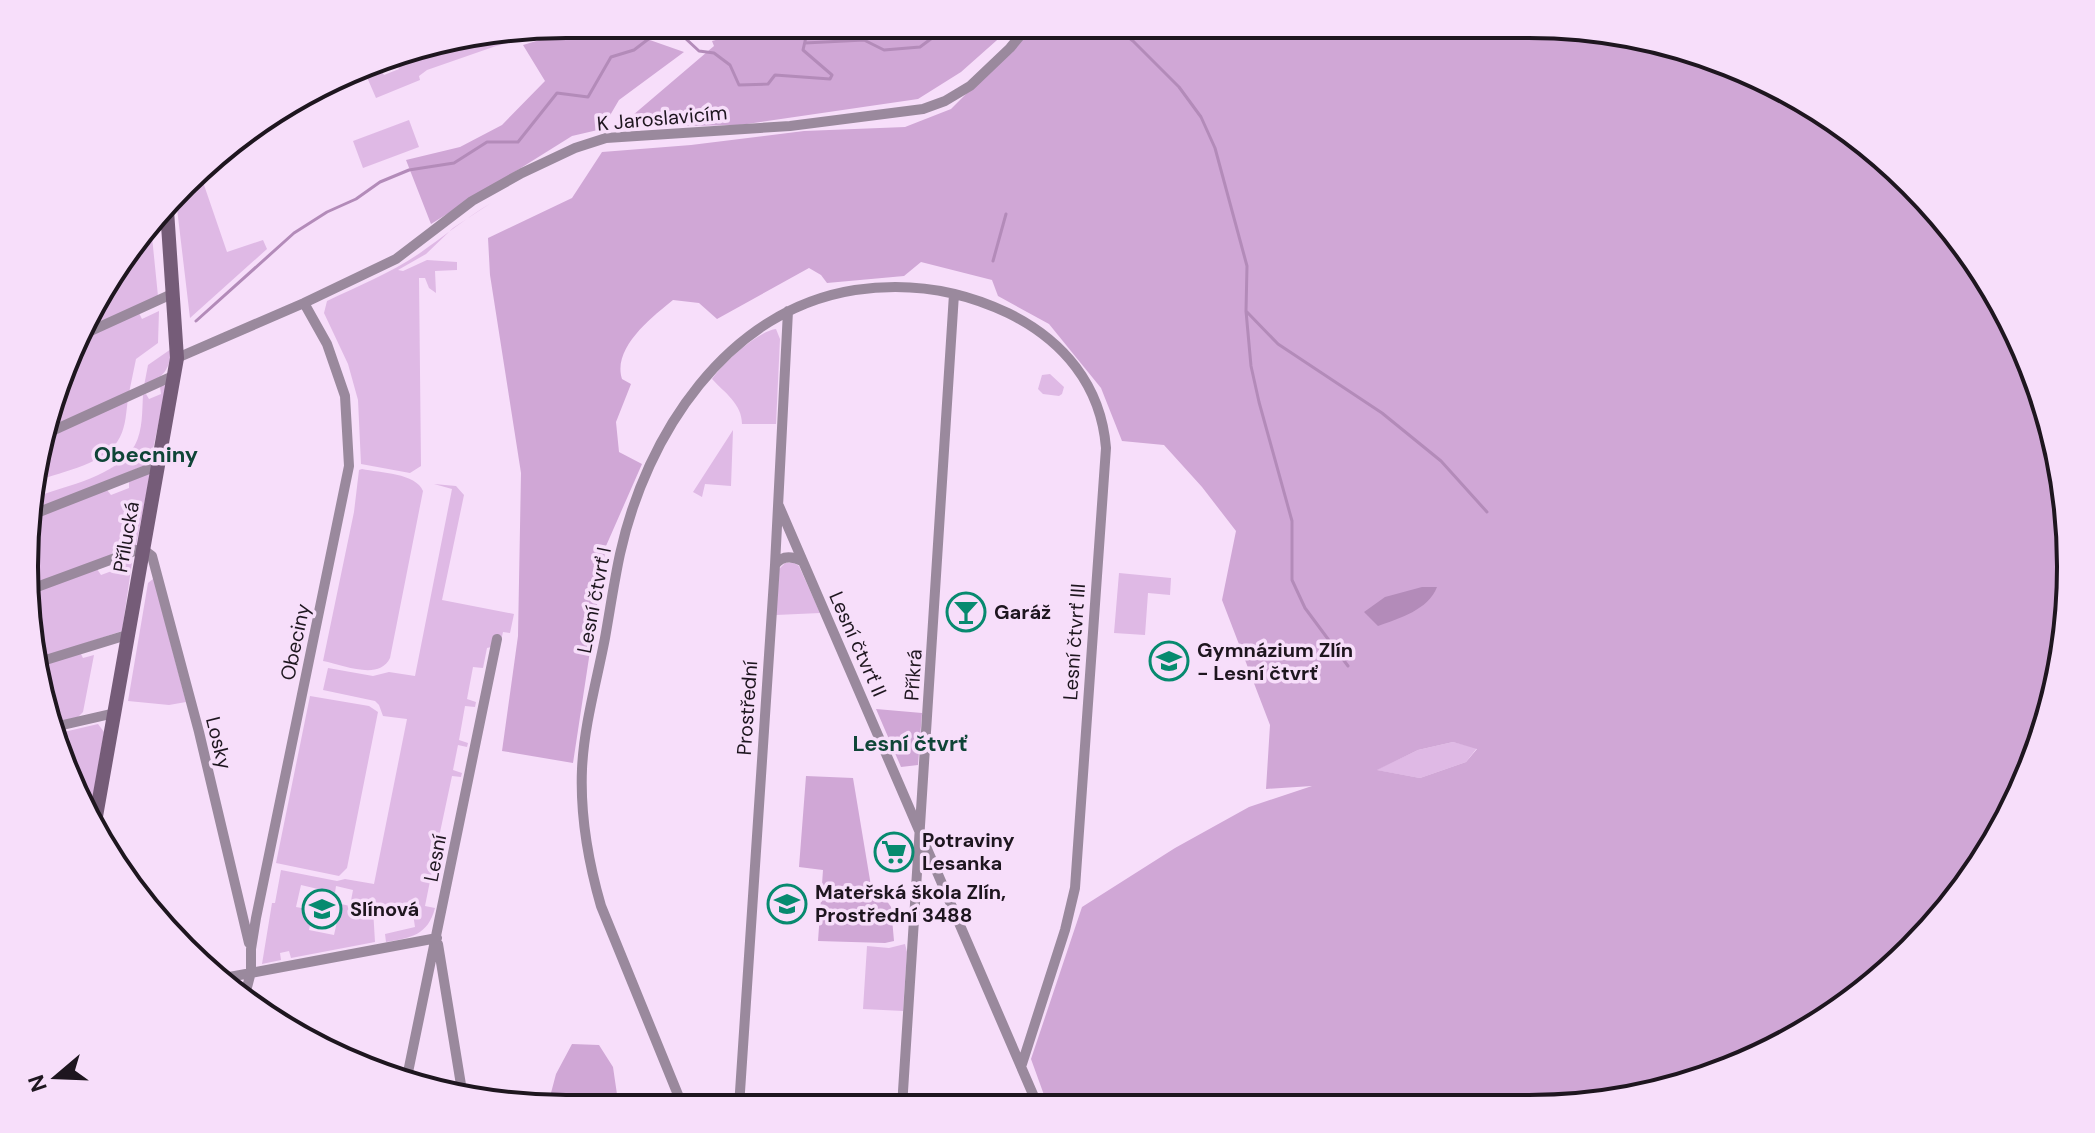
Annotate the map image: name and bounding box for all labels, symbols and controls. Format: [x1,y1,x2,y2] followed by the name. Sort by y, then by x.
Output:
[596,99,728,137] street label: K Jaroslavicím
[94,440,198,469] district label: Obecniny
[107,499,145,575] street label: Přílucká
[571,545,617,655] street label: Lesní čtvrť I
[1057,583,1091,701] street label: Lesní čtvrť III
[823,587,893,701] street label: Lesní čtvrť II
[945,591,987,633] bar icon: Garáž
[994,599,1051,625] place label: Garáž
[274,601,316,683] street label: Obeciny
[1197,637,1353,686] place label: Gymnázium Zlín - Lesní čtvrť
[1148,640,1190,682] school or university icon: Gymnázium Zlín - Lesní čtvrť
[898,648,928,702] street label: Příkrá
[731,659,763,756] street label: Prostřední
[200,714,238,772] street label: Losky
[852,729,968,758] district label: Lesní čtvrť
[922,827,1015,876] place label: Potraviny Lesanka
[873,831,915,873] supermarket icon: Potraviny Lesanka
[418,832,452,884] street label: Lesní
[815,879,1006,928] place label: Mateřská škola Zlín, Prostřední 3488
[766,883,808,925] school or university icon: Mateřská škola Zlín, Prostřední 3488
[301,888,343,930] school or university icon: Slínová
[350,896,419,922] place label: Slínová
[16,1037,96,1117] north arrow
[21,1071,54,1096] text: N

